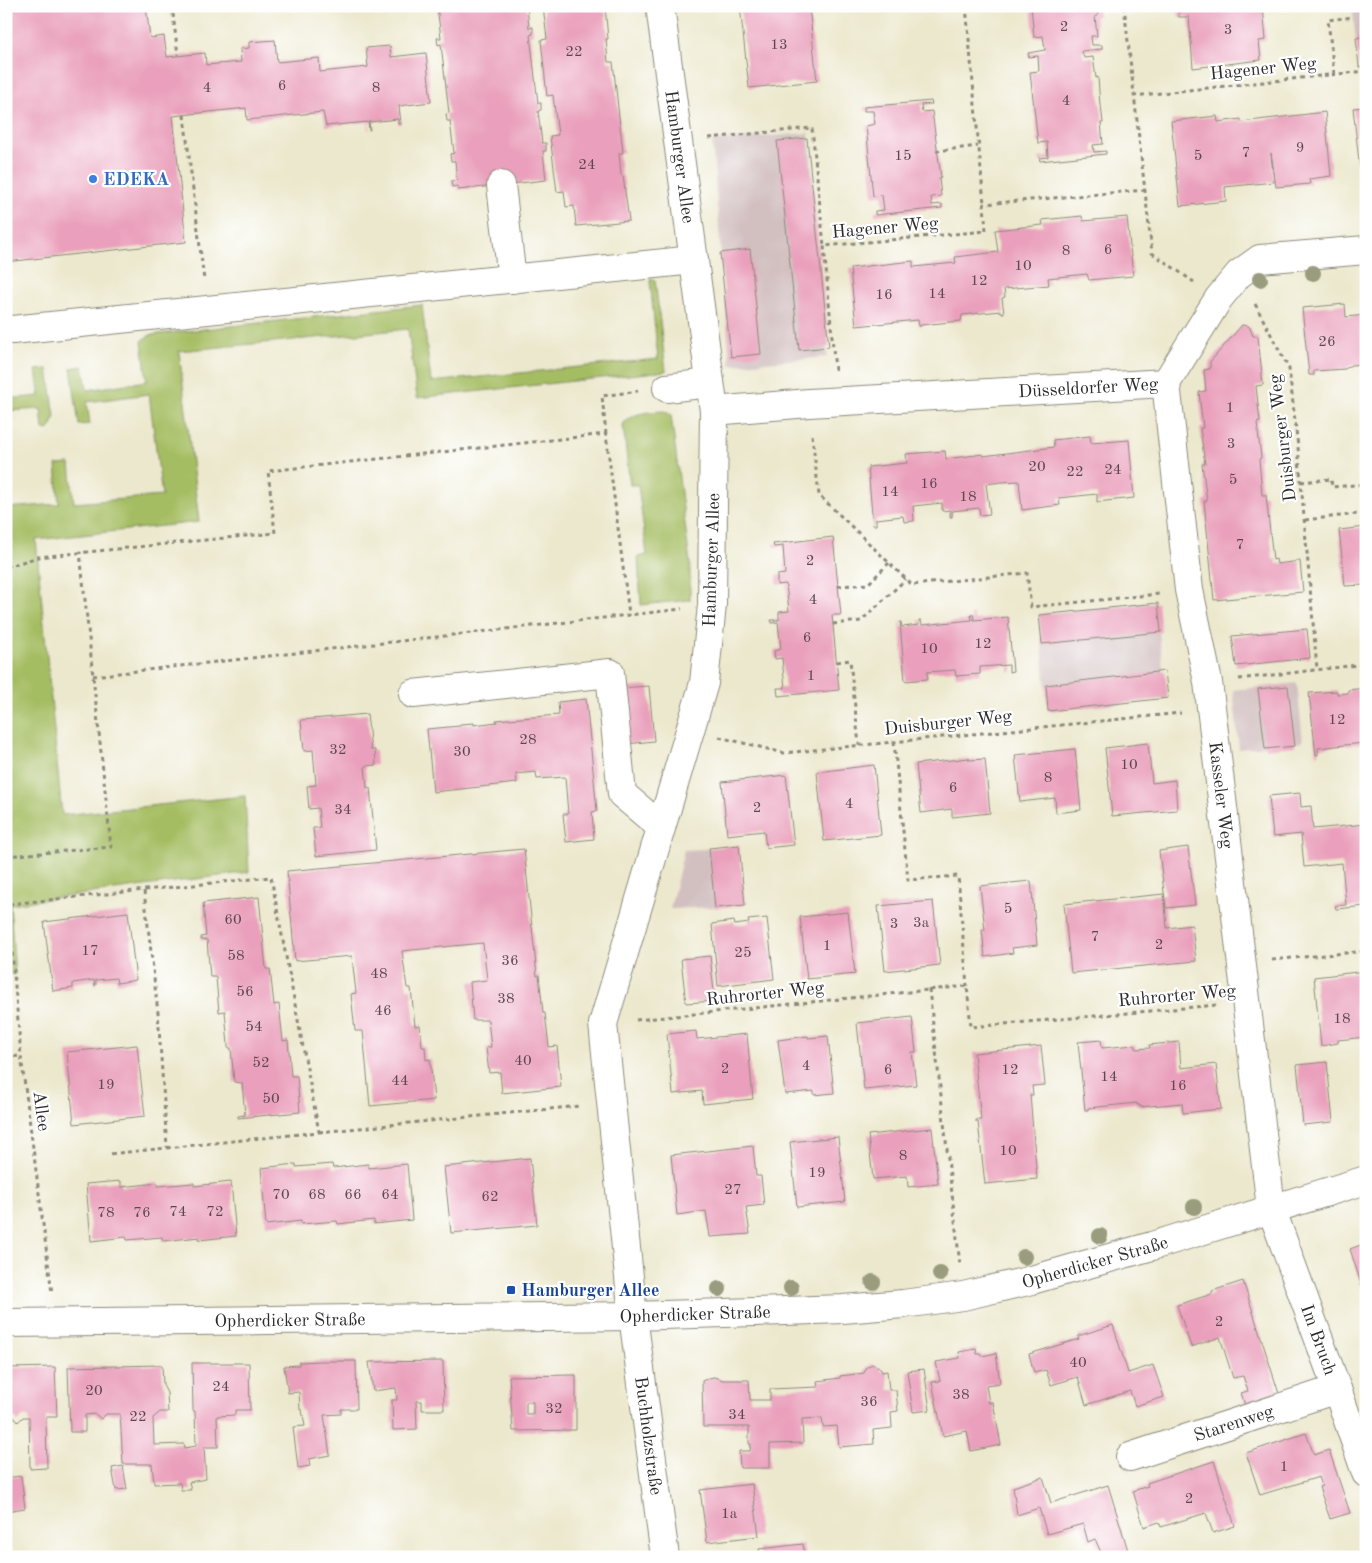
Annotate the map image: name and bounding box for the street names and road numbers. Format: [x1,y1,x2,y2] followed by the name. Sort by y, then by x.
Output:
[1209,54,1318,84] street label: Hagener Weg
[661,89,697,224] street label: Hamburger Allee
[831,214,939,242] street label: Hagener Weg
[1266,373,1300,503] street label: Duisburger Weg
[1018,375,1159,401] street label: Düsseldorfer Weg
[701,493,723,627] street label: Hamburger Allee
[883,707,1013,739] street label: Duisburger Weg
[1205,741,1236,850] street label: Kasseler Weg
[705,979,825,1009] street label: Ruhrorter Weg
[1117,982,1237,1010] street label: Ruhrorter Weg
[30,1090,52,1132] street label: Allee
[1020,1234,1170,1292] street label: Opherdicker Straße
[1297,1302,1339,1378] street label: Im Bruch
[619,1303,771,1326] street label: Opherdicker Straße
[214,1311,366,1331] street label: Opherdicker Straße
[631,1376,665,1496] street label: Buchholzstraße
[1192,1402,1276,1445] street label: Starenweg

